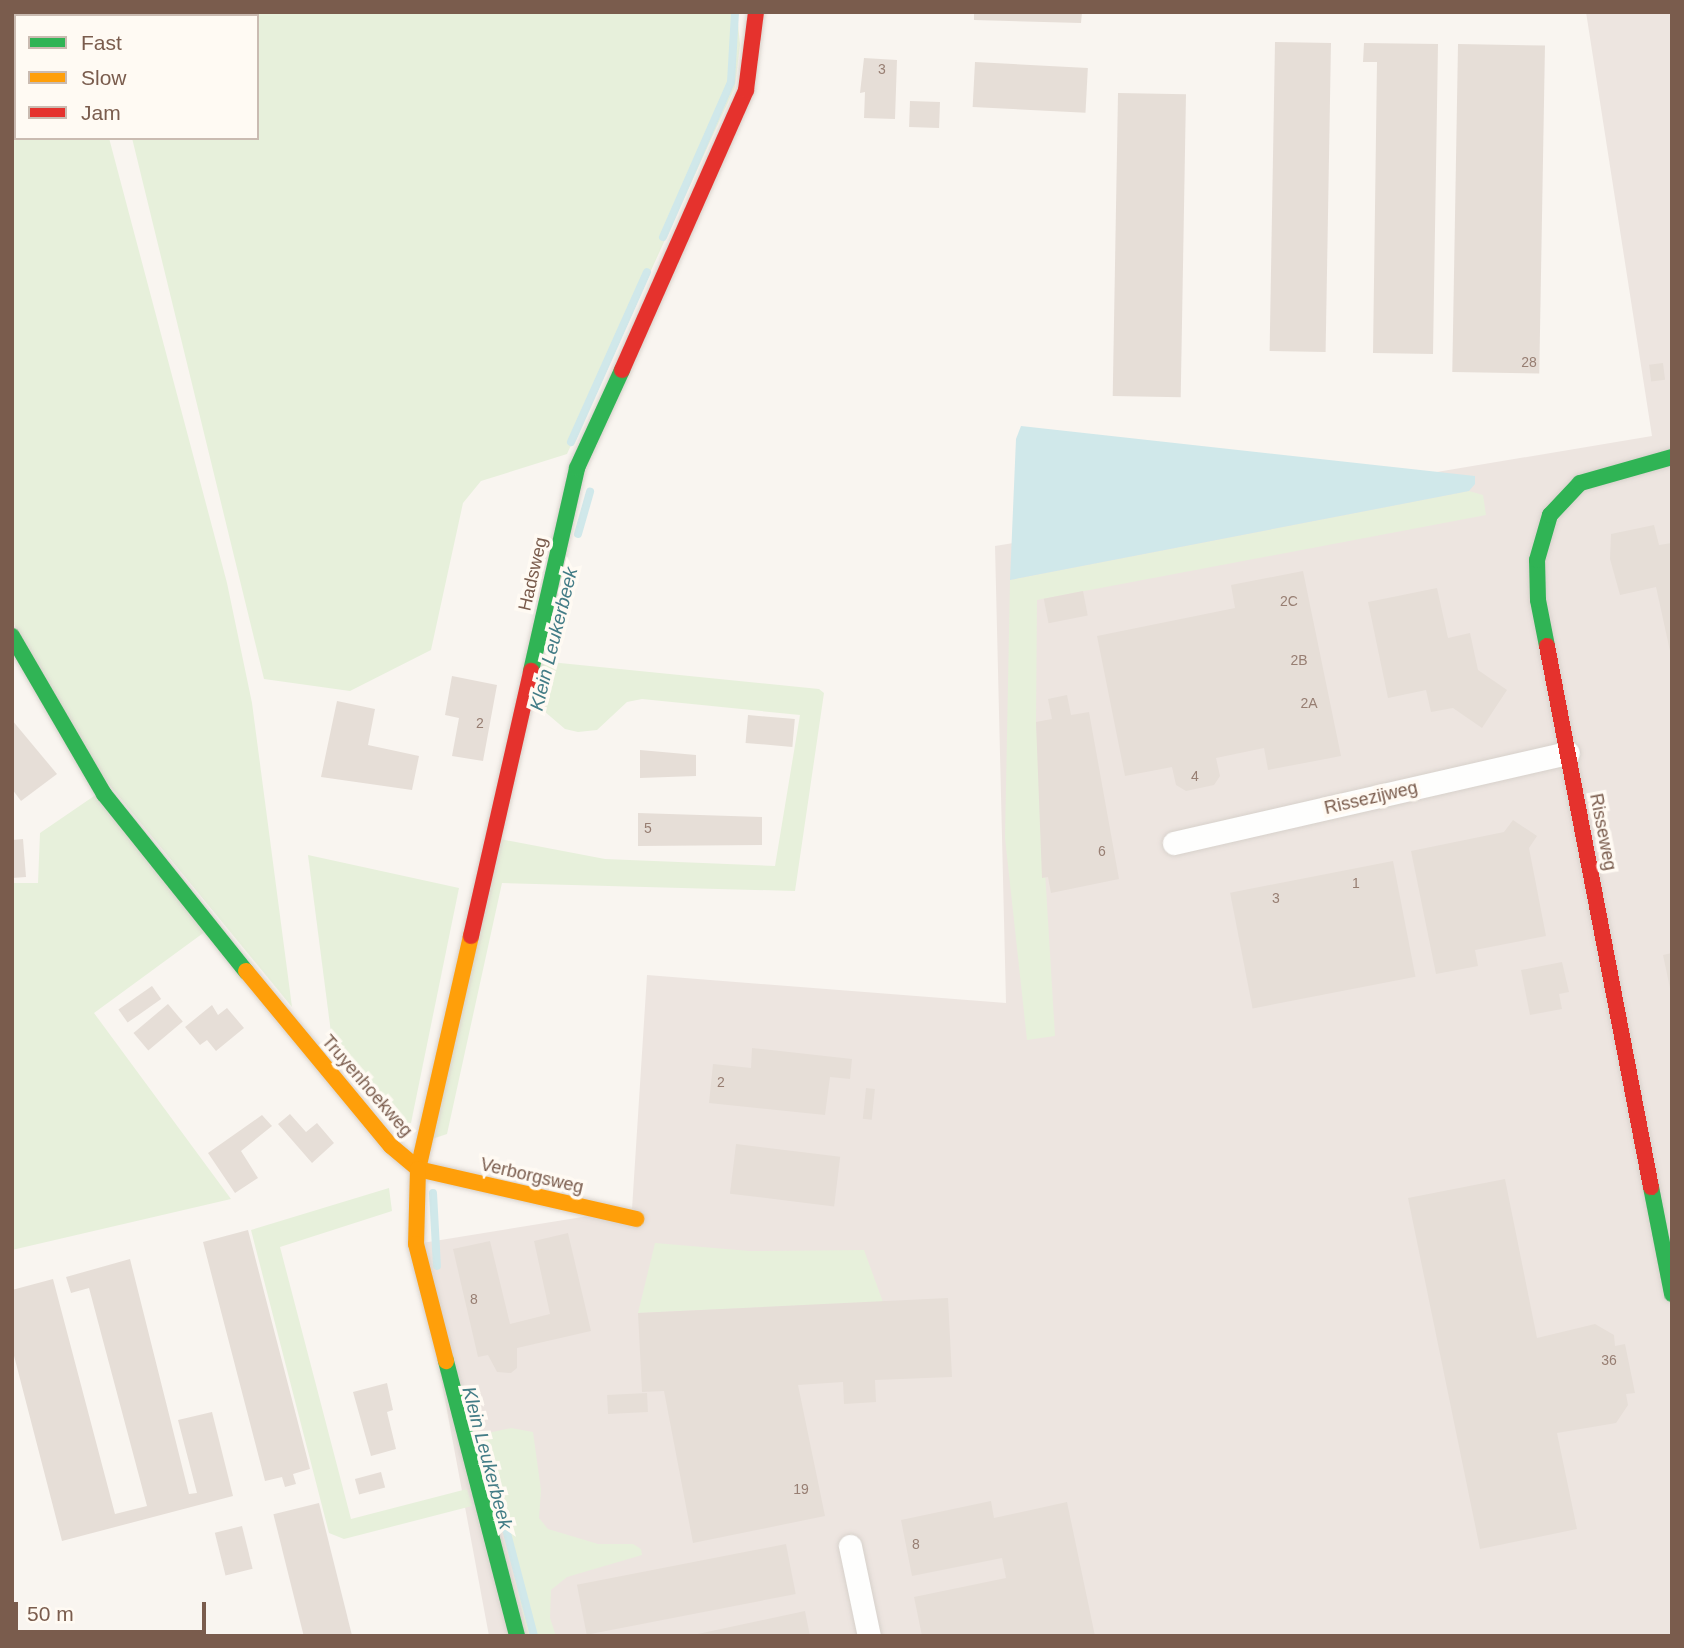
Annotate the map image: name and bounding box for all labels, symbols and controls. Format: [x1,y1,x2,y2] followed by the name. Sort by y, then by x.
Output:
[14,14,259,140] legend
[81,31,122,54] text: Fast
[878,61,886,77] house number: 3
[81,66,127,89] text: Slow
[81,101,121,124] text: Jam
[1521,354,1537,370] house number: 28
[514,535,552,613] street label: Hadsweg
[525,565,583,713] water label: Klein Leukerbeek
[1280,593,1298,609] house number: 2C
[1290,652,1308,668] house number: 2B
[1300,695,1318,711] house number: 2A
[476,715,484,731] house number: 2
[1191,768,1199,784] house number: 4
[1322,777,1420,819] street label: Rissezijweg
[1585,792,1621,872] street label: Risseweg
[644,820,652,836] house number: 5
[1098,843,1106,859] house number: 6
[1352,875,1360,891] house number: 1
[1272,890,1280,906] house number: 3
[317,1031,417,1141] street label: Truyenhoekweg
[717,1074,725,1090] house number: 2
[478,1154,586,1198] street label: Verborgsweg
[470,1291,478,1307] house number: 8
[1601,1352,1617,1368] house number: 36
[457,1384,517,1532] water label: Klein Leukerbeek
[793,1481,809,1497] house number: 19
[912,1536,920,1552] house number: 8
[18,1588,210,1632] scale bar
[27,1602,74,1625] text: 50 m

